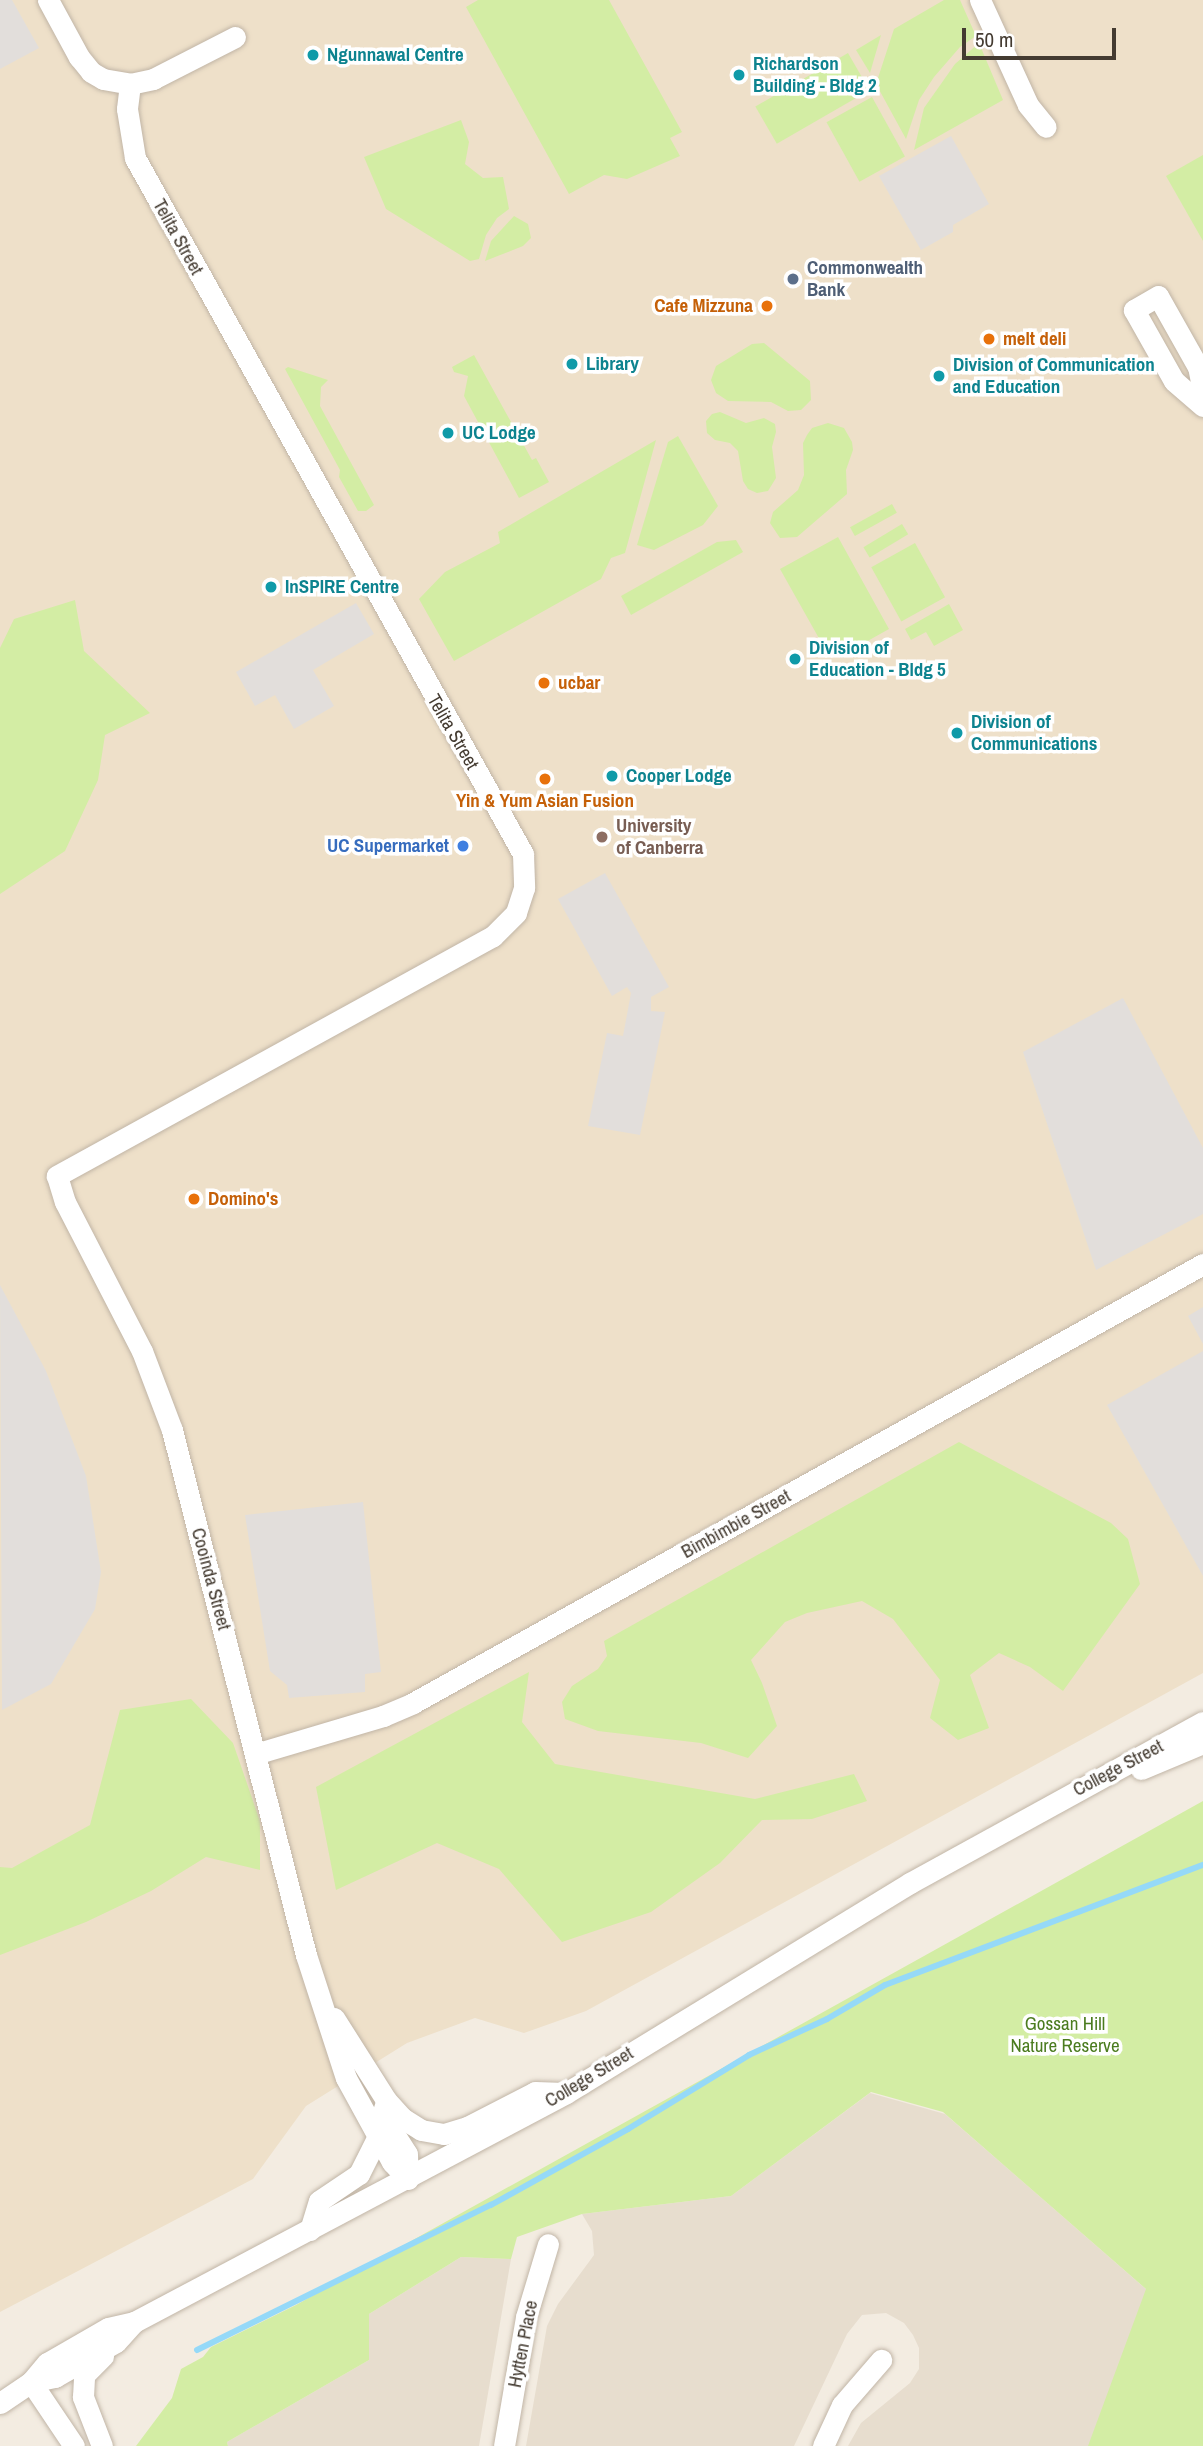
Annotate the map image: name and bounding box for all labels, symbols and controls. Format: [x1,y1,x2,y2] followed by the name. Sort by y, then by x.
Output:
[965,14,1119,58] scale bar
[975,25,1013,54] text: 50 m
[327,44,464,66] place label: Ngunnawal Centre
[305,47,321,63] marker: Ngunnawal Centre
[753,53,877,97] place label: Richardson Building - Bldg 2
[731,67,747,83] marker: Richardson Building - Bldg 2
[148,195,208,279] street label: Telita Street
[807,257,923,301] place label: Commonwealth Bank
[785,271,801,287] marker: Commonwealth Bank
[654,295,753,317] place label: Cafe Mizzuna
[759,298,775,314] marker: Cafe Mizzuna
[1003,328,1066,350] place label: melt deli
[981,331,997,347] marker: melt deli
[586,353,639,375] place label: Library
[953,354,1155,398] place label: Division of Communication and Education
[564,356,580,372] marker: Library
[931,368,947,384] marker: Division of Communication and Education
[462,422,536,444] place label: UC Lodge
[440,425,456,441] marker: UC Lodge
[285,576,399,598] place label: InSPIRE Centre
[263,579,279,595] marker: InSPIRE Centre
[809,637,946,681] place label: Division of Education - Bldg 5
[787,651,803,667] marker: Division of Education - Bldg 5
[558,672,600,694] place label: ucbar
[536,675,552,691] marker: ucbar
[422,690,484,774] street label: Telita Street
[971,711,1097,755] place label: Division of Communications
[949,725,965,741] marker: Division of Communications
[626,765,732,787] place label: Cooper Lodge
[604,768,620,784] marker: Cooper Lodge
[537,771,553,787] marker: Yin & Yum Asian Fusion
[456,790,634,812] place label: Yin & Yum Asian Fusion
[616,815,703,859] place label: University of Canberra
[594,829,610,845] marker: University of Canberra
[327,835,449,857] place label: UC Supermarket
[455,838,471,854] marker: UC Supermarket
[208,1188,278,1210] place label: Domino's
[186,1191,202,1207] marker: Domino's
[677,1485,795,1563] street label: Bimbimbie Street
[186,1525,236,1633] street label: Cooinda Street
[1069,1735,1167,1801] street label: College Street
[1010,2013,1120,2057] park label: Gossan Hill Nature Reserve
[541,2042,637,2112] street label: College Street
[503,2298,543,2390] street label: Hytten Place

